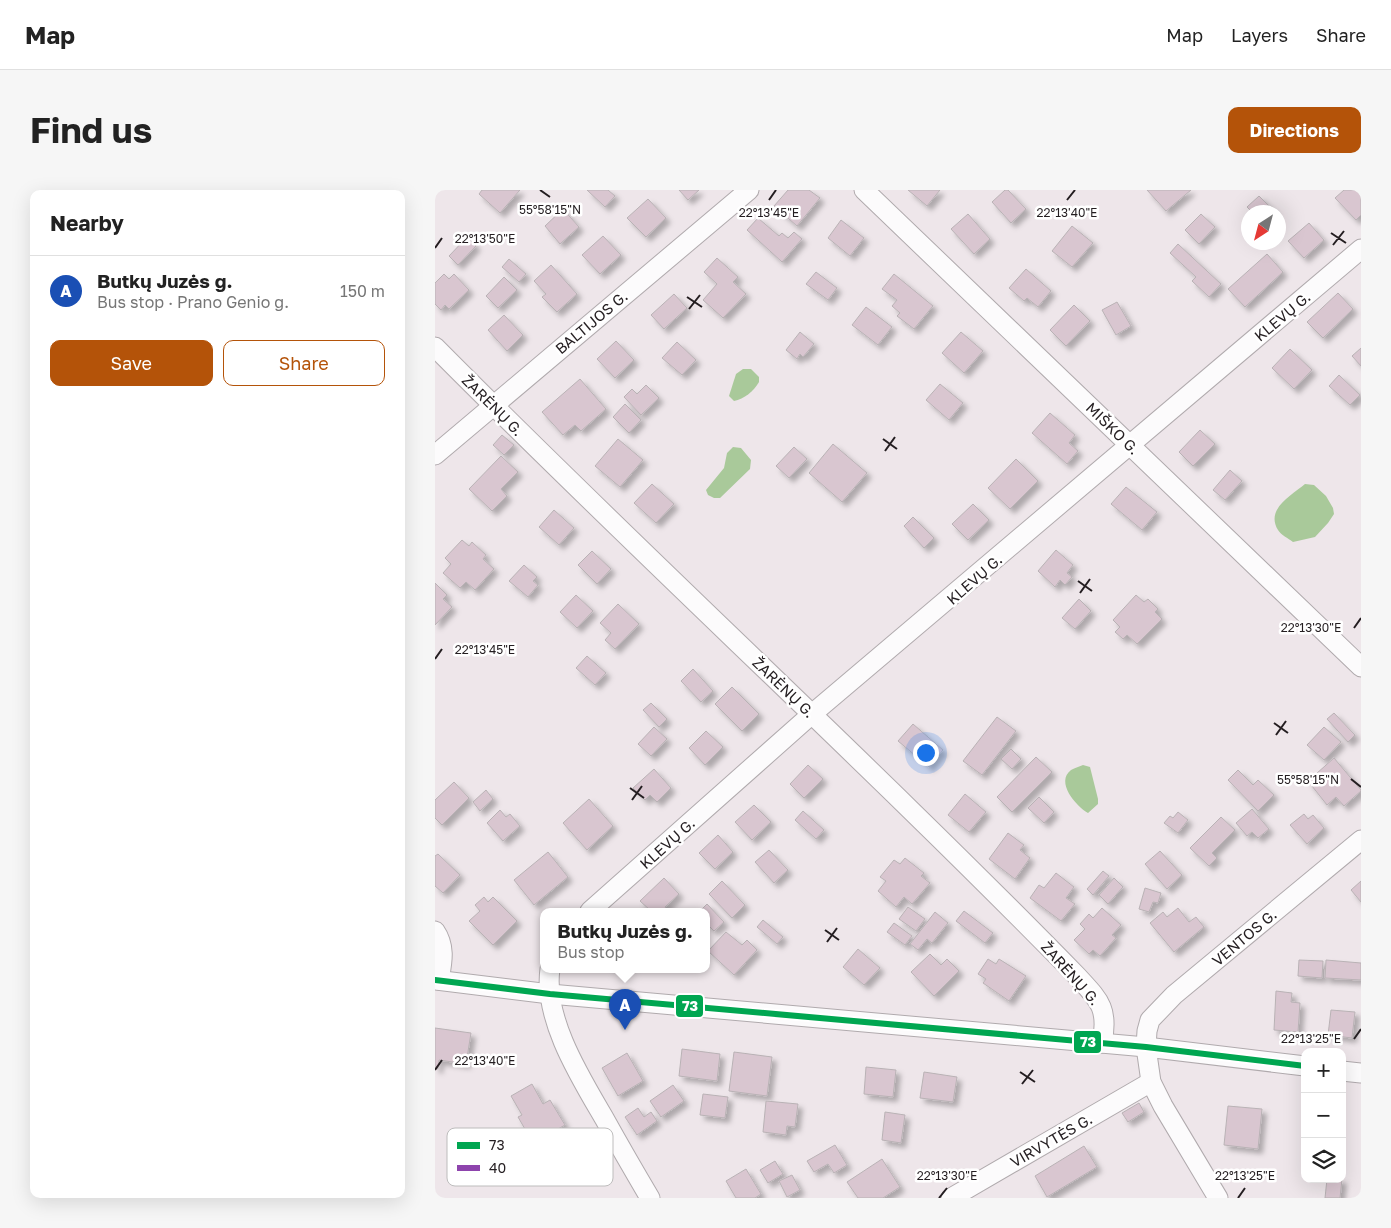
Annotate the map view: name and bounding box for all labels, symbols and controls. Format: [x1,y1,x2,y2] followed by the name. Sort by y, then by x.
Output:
[25,20,75,49] text: Map
[1166,24,1203,46] text: Map
[1231,24,1288,46] text: Layers
[1316,24,1366,46] text: Share
[1228,107,1361,153] button: Directions
[30,109,152,151] text: Find us
[519,202,581,217] text: 55°58'15"N
[739,205,799,220] text: 22°13'45"E
[1037,205,1097,220] text: 22°13'40"E
[1241,205,1286,250] north arrow
[50,210,124,236] text: Nearby
[455,231,515,246] text: 22°13'50"E
[97,269,232,292] text: Butkų Juzės g.
[60,281,72,301] text: A
[340,281,385,301] text: 150 m
[551,287,631,357] street label: BALTIJOS G.
[1250,287,1314,345] street label: KLEVŲ G.
[97,292,289,312] text: Bus stop · Prano Genio g.
[50,340,213,386] button: Save
[223,340,385,386] button: Share
[459,371,527,439] street label: ŽARĖNŲ G.
[1083,398,1143,458] street label: MIŠKO G.
[943,550,1005,608] street label: KLEVŲ G.
[1281,620,1341,635] text: 22°13'30"E
[455,642,515,657] text: 22°13'45"E
[749,653,819,721] street label: ŽARĖNŲ G.
[913,740,939,766] your location
[1277,772,1339,787] text: 55°58'15"N
[636,814,698,872] street label: KLEVŲ G.
[1208,905,1280,969] street label: VENTOS G.
[540,908,710,973] popup
[557,919,693,942] text: Butkų Juzės g.
[1038,938,1104,1008] street label: ŽARĖNŲ G.
[557,942,624,962] text: Bus stop
[609,989,641,1030] pin: A
[675,994,704,1018] line badge: 73
[682,997,698,1014] text: 73
[1073,1030,1102,1054] line badge: 73
[1281,1031,1341,1046] text: 22°13'25"E
[1080,1033,1096,1050] text: 73
[1301,1048,1346,1183] map controls
[1301,1048,1346,1093] button: +
[455,1053,515,1068] text: 22°13'40"E
[1301,1093,1346,1138] button: −
[1007,1109,1095,1171] street label: VIRVYTĖS G.
[447,1128,613,1186] legend
[489,1136,505,1153] text: 73
[1301,1138,1346,1183] button: layers
[489,1159,506,1176] text: 40
[917,1168,977,1183] text: 22°13'30"E
[1215,1168,1275,1183] text: 22°13'25"E

